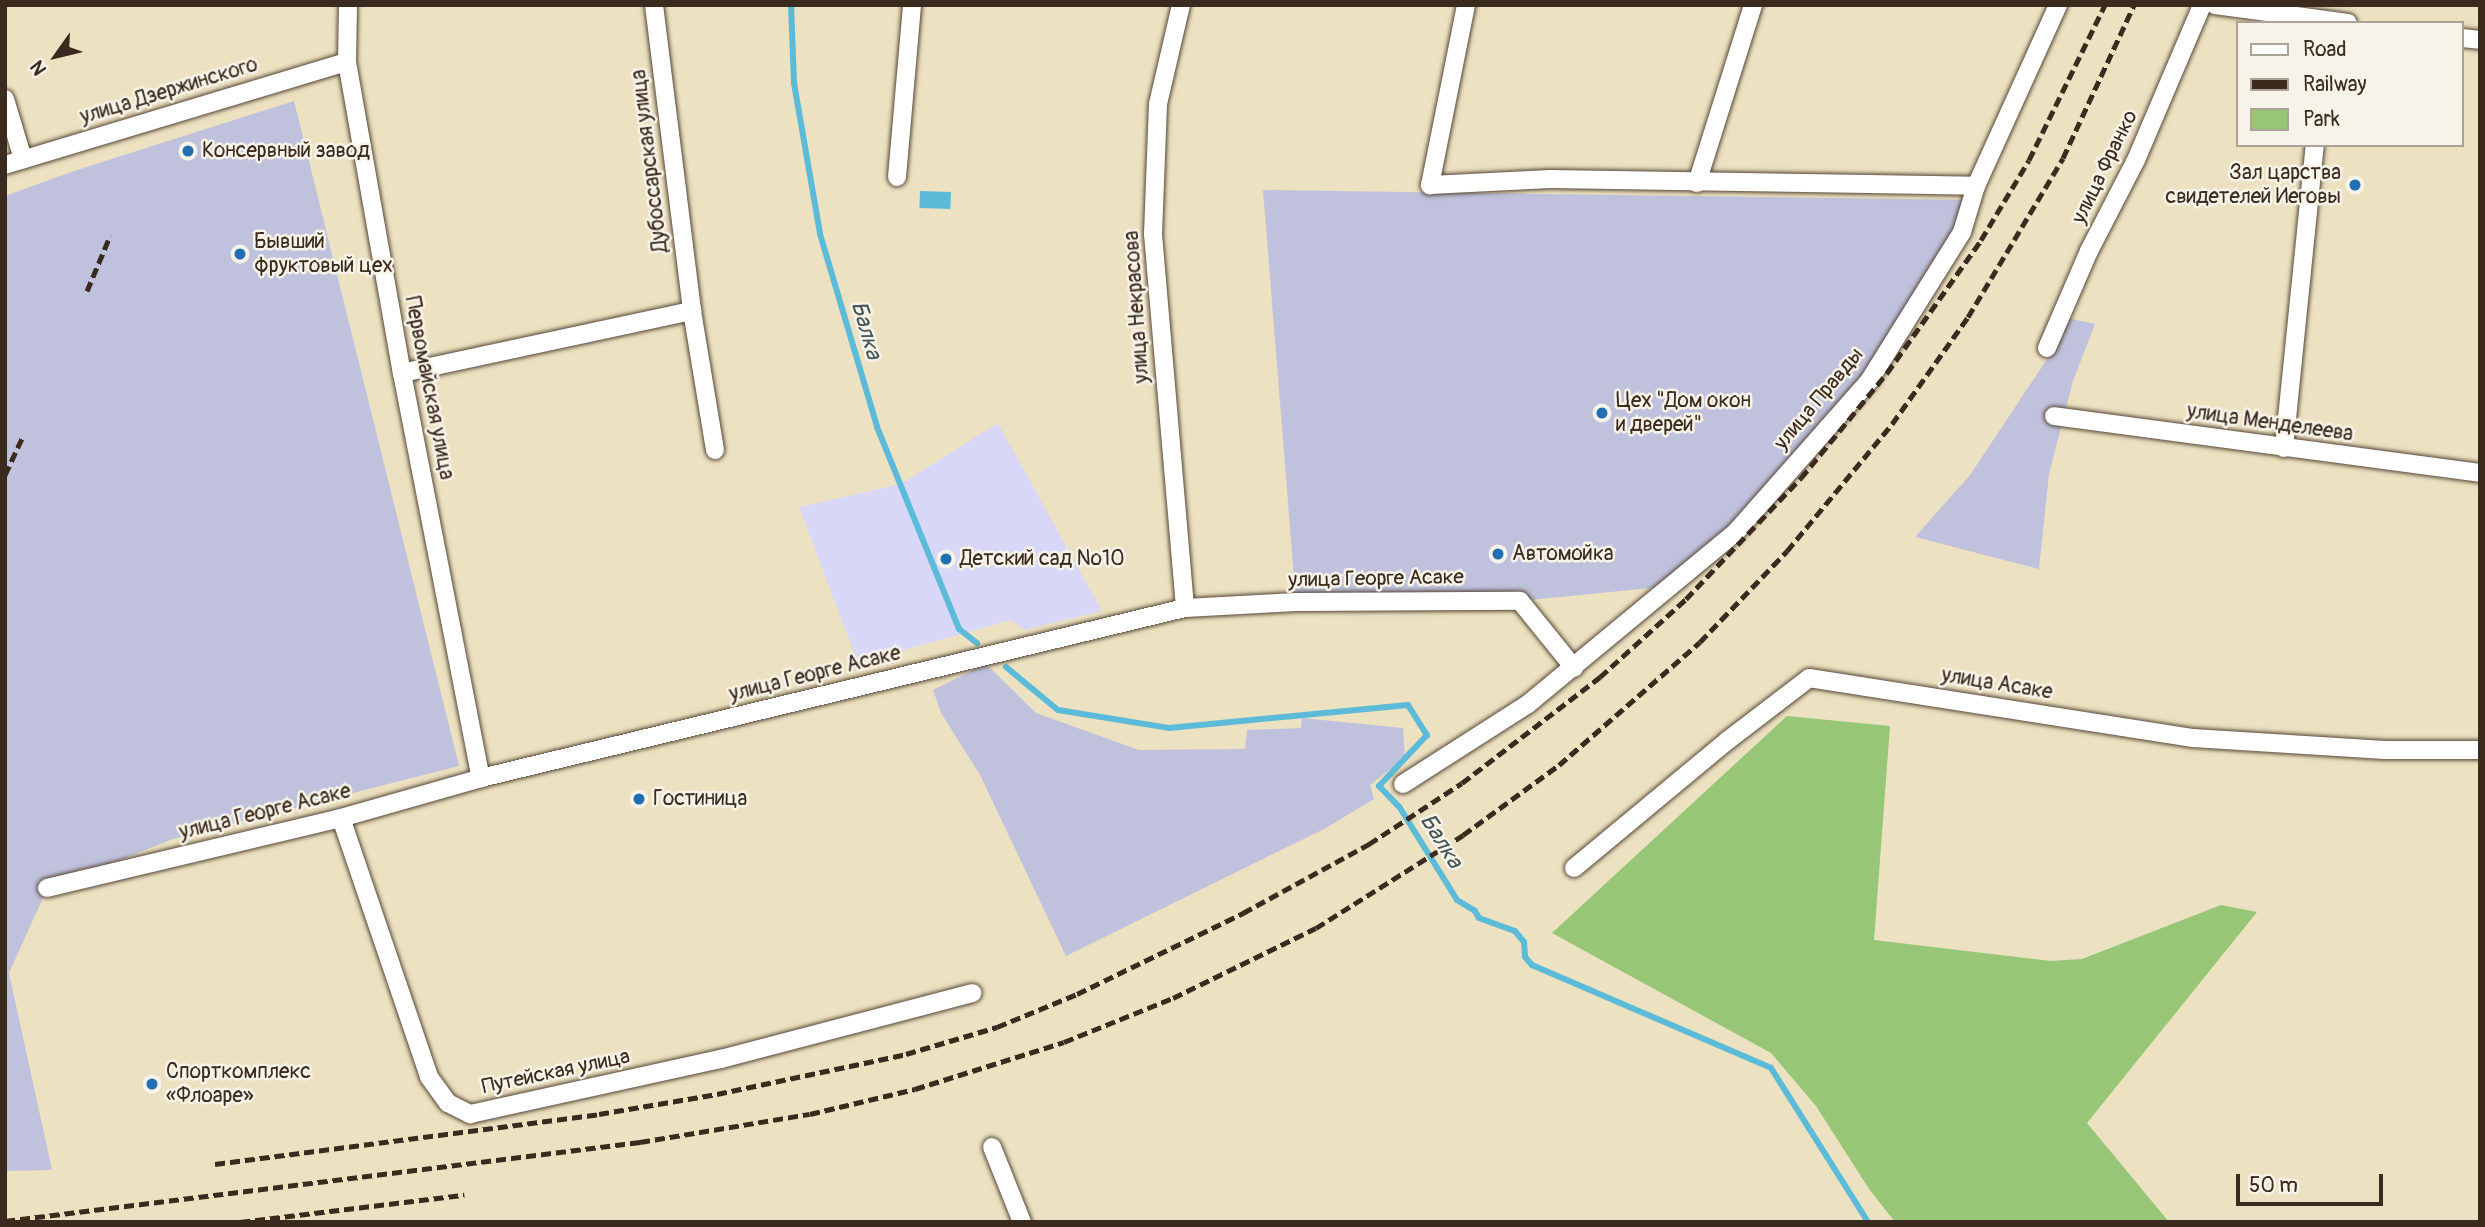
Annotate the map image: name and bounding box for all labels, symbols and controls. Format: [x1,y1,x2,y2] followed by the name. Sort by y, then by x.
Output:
[21,21,91,91] north arrow
[2236,21,2464,147] legend
[2303,36,2347,63] text: Road
[77,52,261,130] street label: улица Дзержинского
[25,56,52,80] text: N
[626,68,674,254] street label: Дубоссарская улица
[2303,71,2367,98] text: Railway
[2067,106,2143,228] street label: улица Франко
[2303,106,2340,133] text: Park
[202,138,370,164] place label: Консервный завод
[180,143,196,159] marker: Консервный завод
[2166,160,2341,210] place label: Зал царства свидетелей Иеговы
[2347,177,2363,193] marker: Зал царства свидетелей Иеговы
[254,229,393,279] place label: Бывший фруктовый цех
[1119,230,1155,384] street label: улица Некрасова
[232,246,248,262] marker: Бывший фруктовый цех
[399,294,459,482] street label: Первомайская улица
[845,298,887,362] water label: Балка
[1769,343,1869,455] street label: улица Правды
[1616,388,1751,438] place label: Цех "Дом окон и дверей"
[2185,399,2355,447] street label: улица Менделеева
[1594,405,1610,421] marker: Цех "Дом окон и дверей"
[1512,541,1614,567] place label: Автомойка
[960,546,1125,572] place label: Детский сад №10
[1490,546,1506,562] marker: Автомойка
[938,551,954,567] marker: Детский сад №10
[1288,565,1464,593] street label: улица Георге Асаке
[727,641,903,707] street label: улица Георге Асаке
[1940,663,2054,705] street label: улица Асаке
[177,779,353,845] street label: улица Георге Асаке
[653,786,747,812] place label: Гостиница
[631,791,647,807] marker: Гостиница
[1414,809,1468,873] water label: Балка
[480,1044,632,1100] street label: Путейская улица
[166,1059,311,1109] place label: Спорткомплекс «Флоаре»
[144,1076,160,1092] marker: Спорткомплекс «Флоаре»
[2240,1160,2387,1204] scale bar
[2249,1172,2298,1199] text: 50 m

